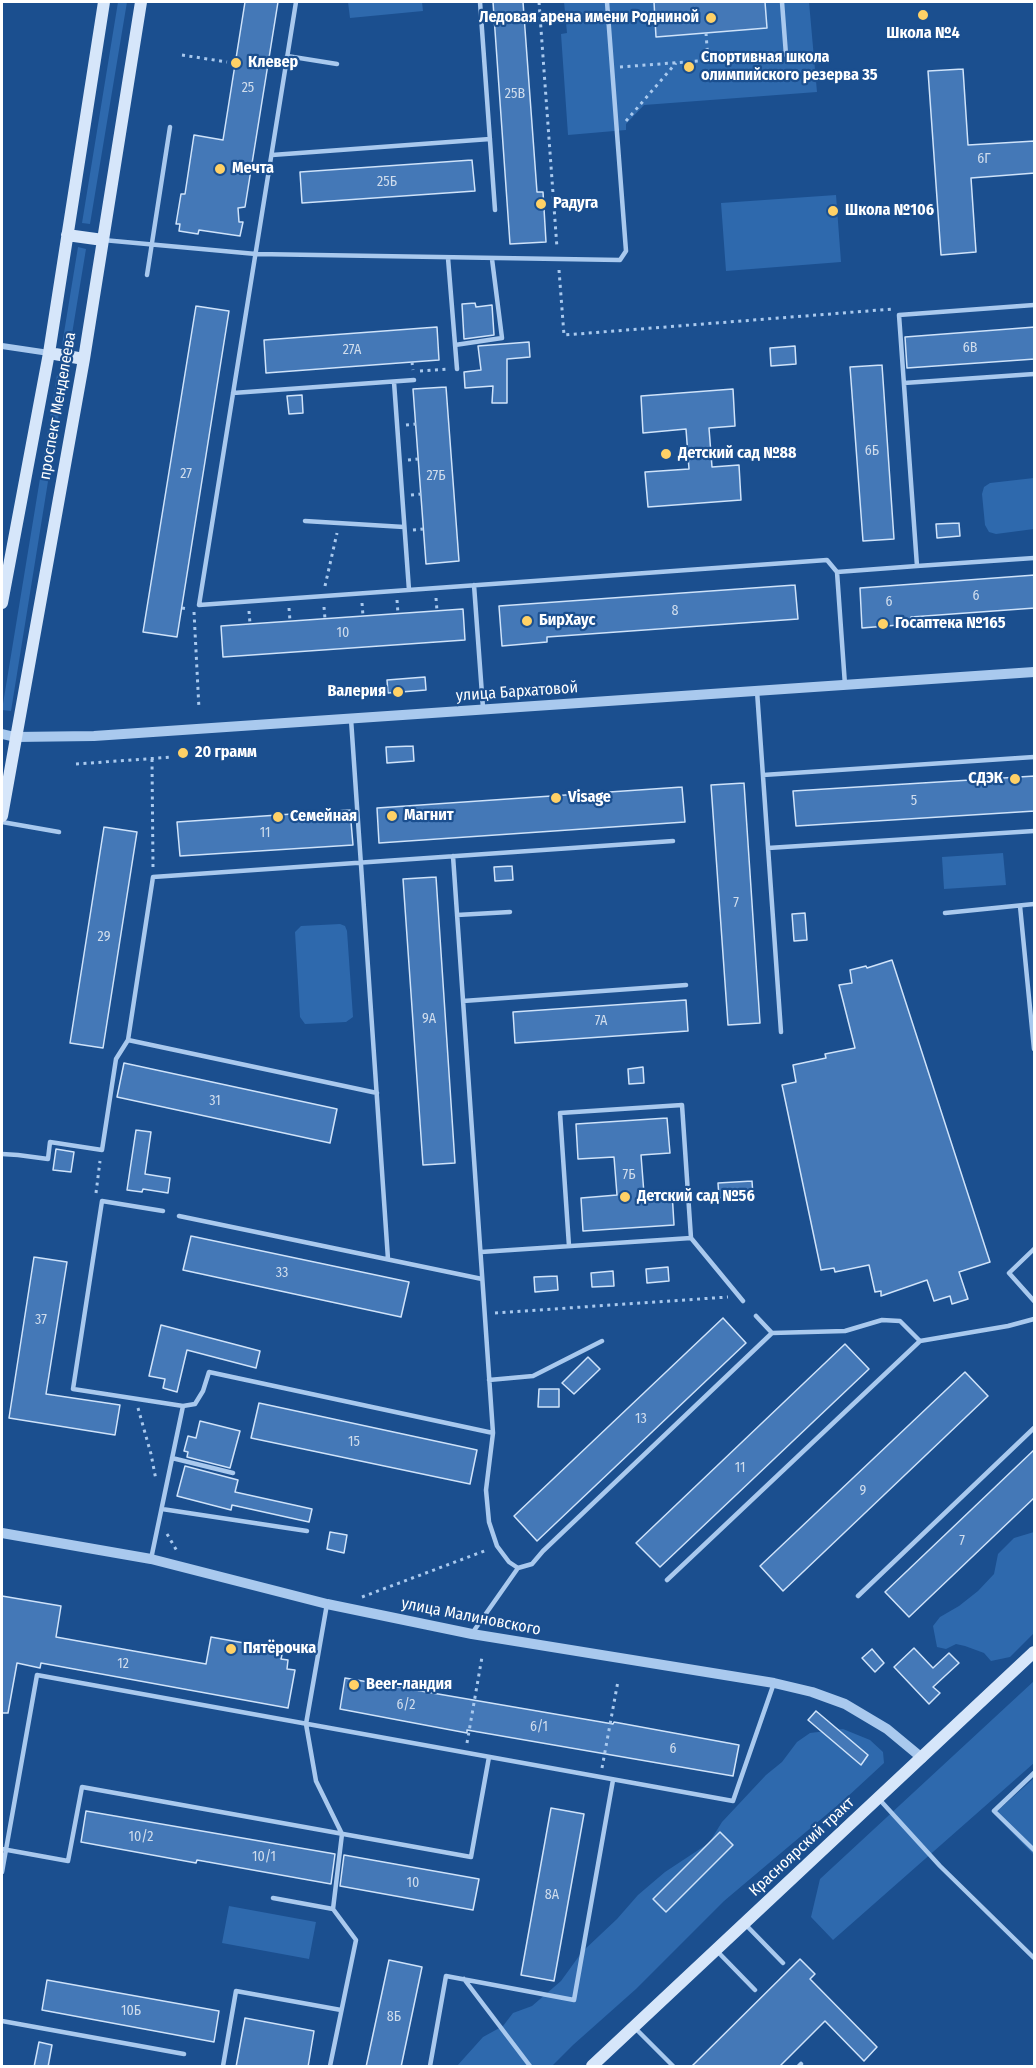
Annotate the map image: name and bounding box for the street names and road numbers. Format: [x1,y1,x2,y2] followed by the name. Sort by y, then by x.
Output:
[36,331,80,481] street label: проспект Менделеева
[455,678,579,706] street label: улица Бархатовой
[400,1594,542,1640] street label: улица Малиновского
[745,1793,859,1901] street label: Красноярский тракт

